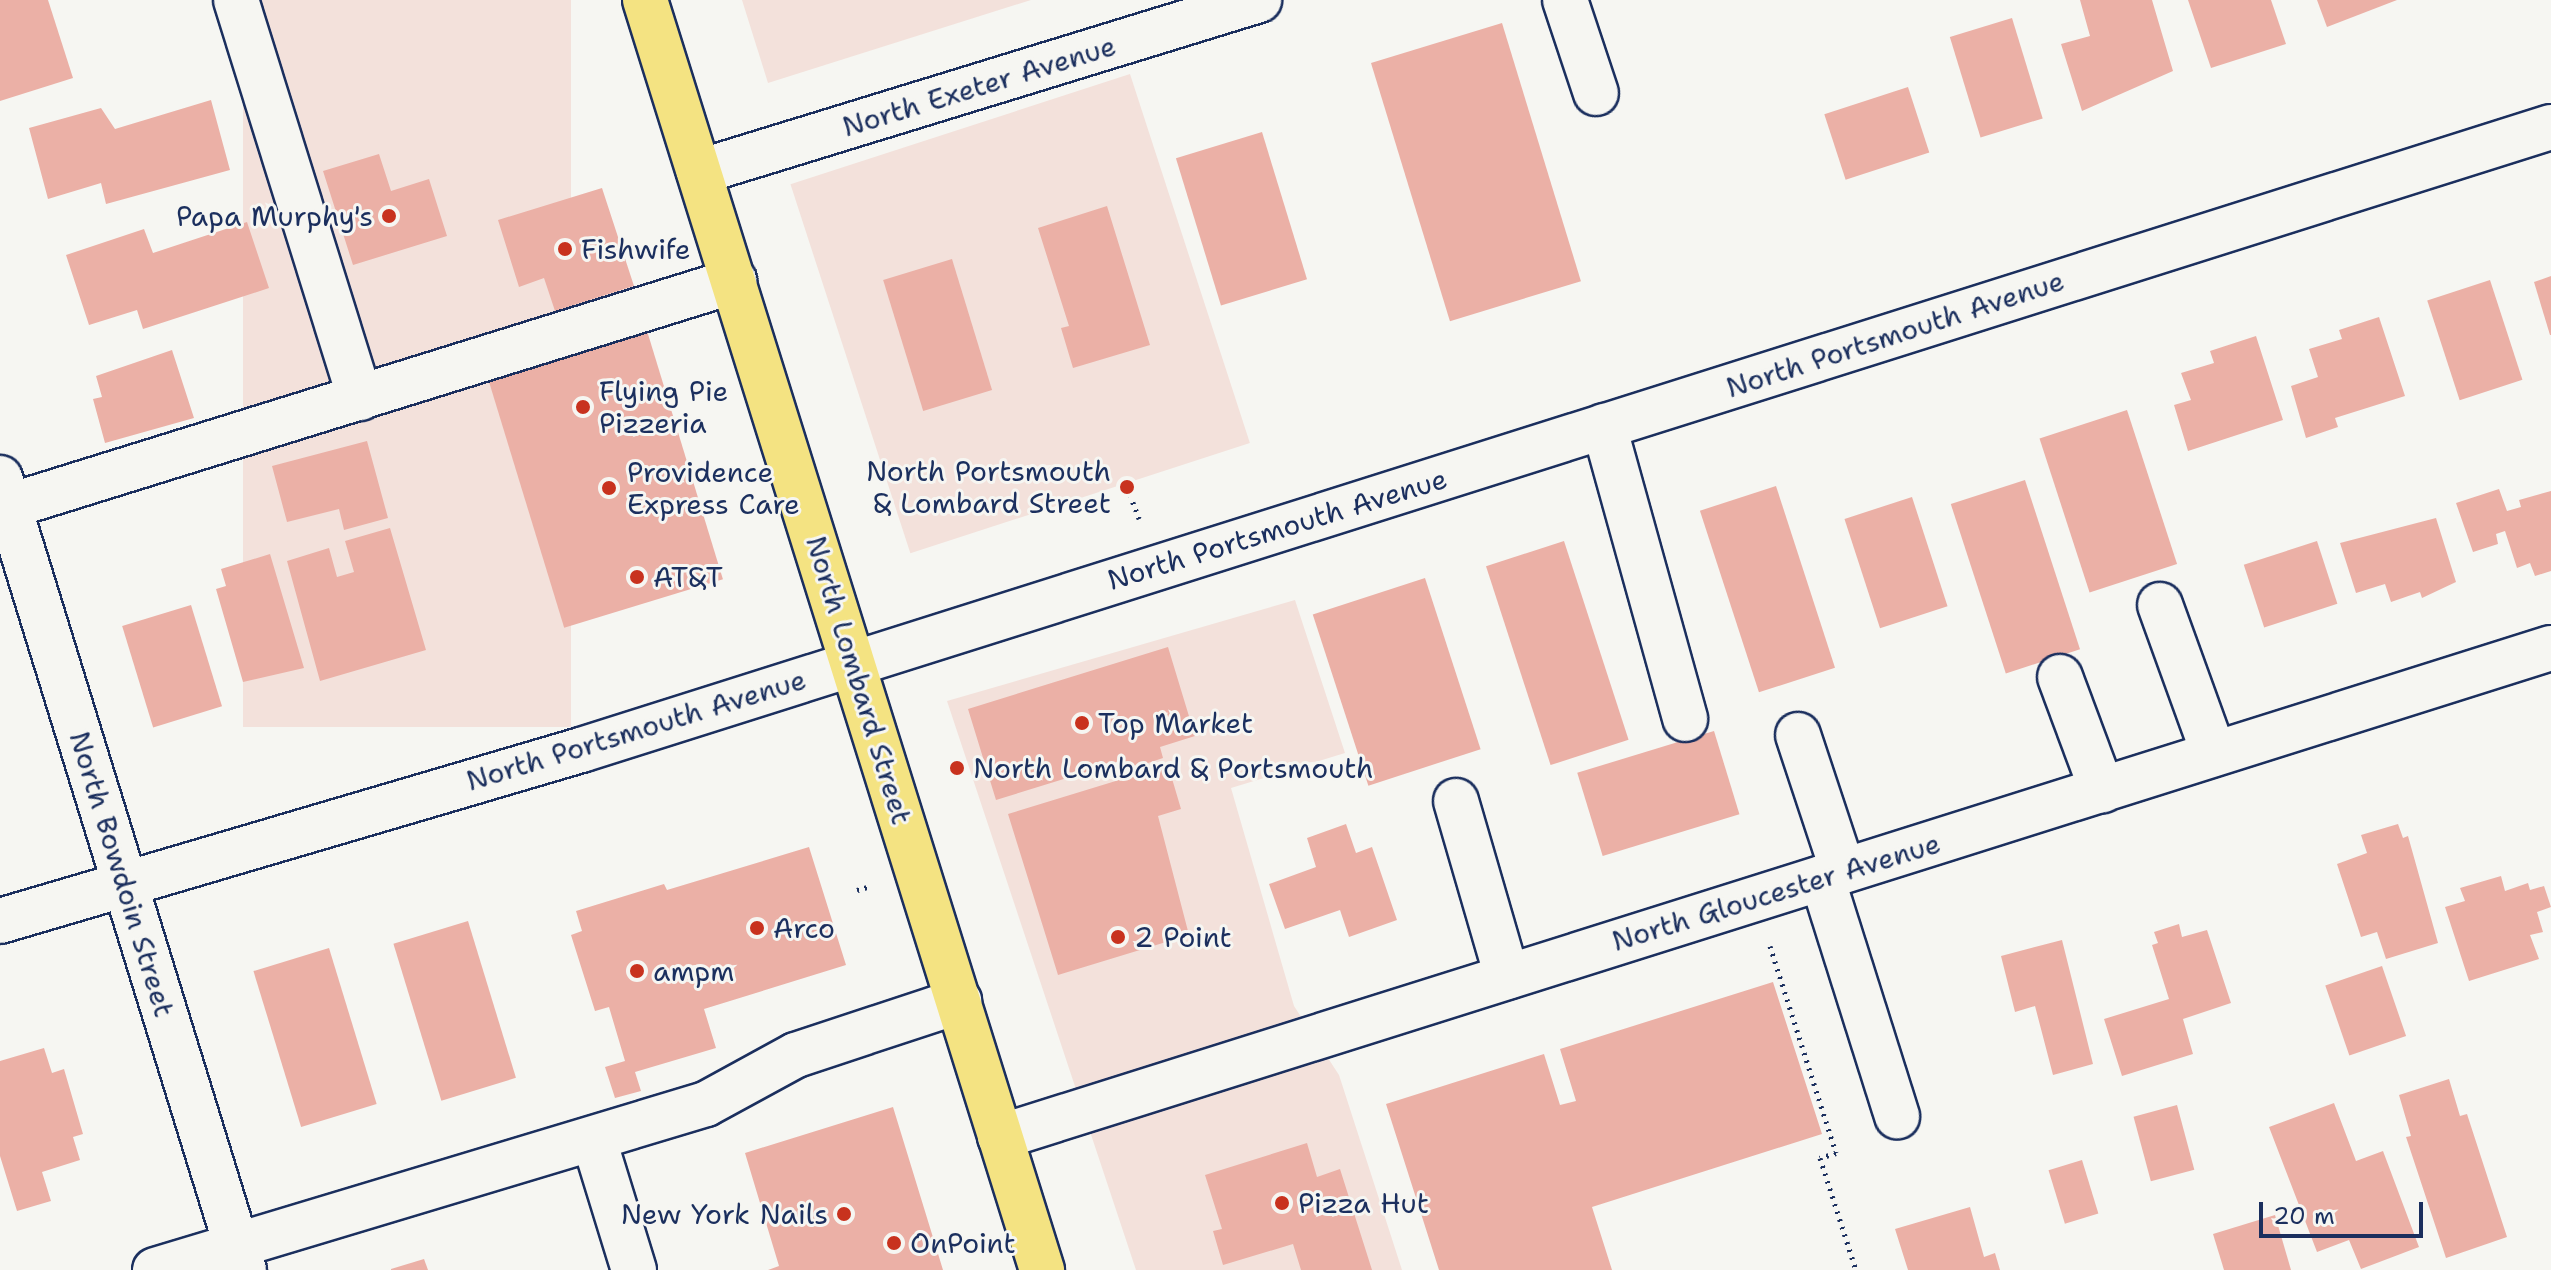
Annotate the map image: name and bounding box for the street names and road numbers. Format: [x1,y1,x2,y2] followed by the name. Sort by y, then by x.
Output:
[838,28,1120,144] street label: North Exeter Avenue
[1722,263,2068,405] street label: North Portsmouth Avenue
[1103,461,1451,597] street label: North Portsmouth Avenue
[799,532,919,828] street label: North Lombard Street
[462,662,810,798] street label: North Portsmouth Avenue
[63,727,181,1021] street label: North Bowdoin Street
[1608,826,1944,958] street label: North Gloucester Avenue

